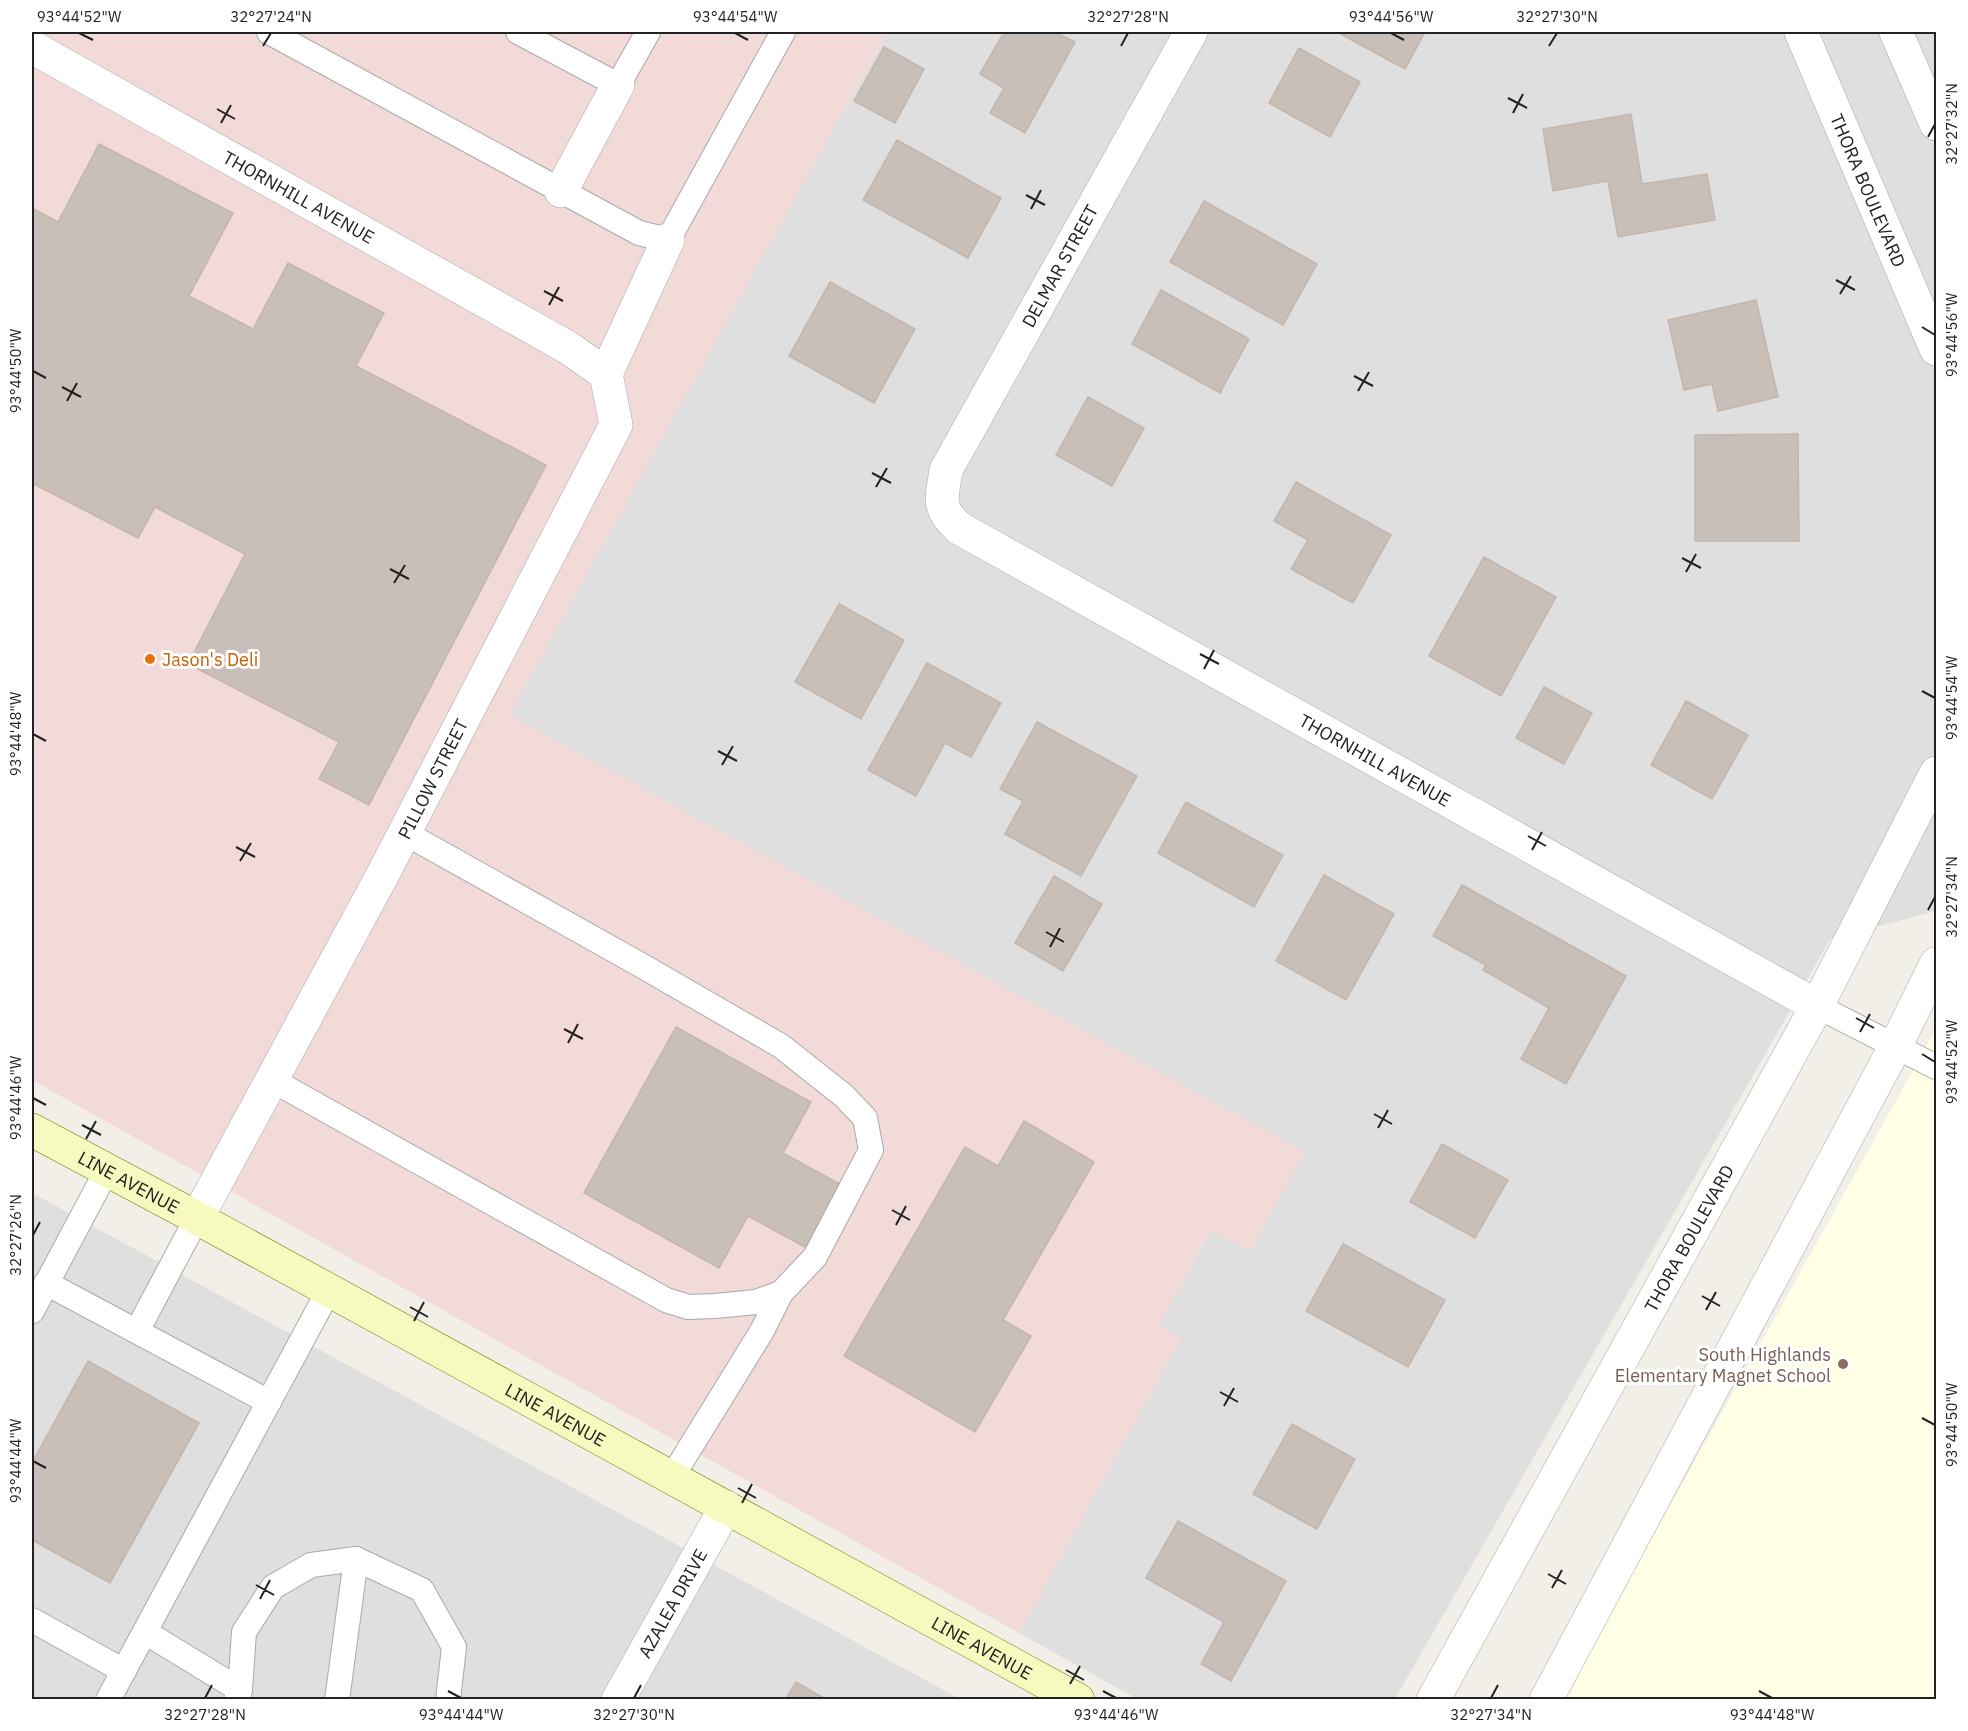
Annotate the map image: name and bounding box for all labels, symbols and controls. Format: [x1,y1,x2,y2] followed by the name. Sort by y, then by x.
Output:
[37,7,122,26] text: 93°44'52"W
[230,7,312,26] text: 32°27'24"N
[693,7,778,26] text: 93°44'54"W
[1087,7,1169,26] text: 32°27'28"N
[1349,7,1434,26] text: 93°44'56"W
[1516,7,1598,26] text: 32°27'30"N
[1942,83,1961,165] text: 32°27'32"N
[1826,110,1911,270] street label: THORA BOULEVARD
[219,145,379,248] street label: THORNHILL AVENUE
[1017,201,1103,331] street label: DELMAR STREET
[1942,292,1961,377] text: 93°44'56"W
[6,328,25,413] text: 93°44'50"W
[162,648,258,671] place label: Jason's Deli
[143,652,157,666] marker: Jason's Deli
[1942,655,1961,740] text: 93°44'54"W
[6,691,25,776] text: 93°44'48"W
[1295,708,1455,811] street label: THORNHILL AVENUE
[393,715,473,843] street label: PILLOW STREET
[1942,856,1961,938] text: 32°27'34"N
[1942,1019,1961,1104] text: 93°44'52"W
[6,1055,25,1140] text: 93°44'46"W
[74,1145,184,1218] street label: LINE AVENUE
[1639,1160,1739,1316] street label: THORA BOULEVARD
[6,1194,25,1276] text: 32°27'26"N
[1615,1343,1831,1387] place label: South Highlands Elementary Magnet School
[1836,1357,1850,1371] marker: South Highlands Elementary Magnet School
[501,1377,610,1451] street label: LINE AVENUE
[1942,1382,1961,1467] text: 93°44'50"W
[6,1418,25,1503] text: 93°44'44"W
[633,1545,712,1662] street label: AZALEA DRIVE
[928,1611,1037,1684] street label: LINE AVENUE
[164,1705,246,1724] text: 32°27'28"N
[419,1705,504,1724] text: 93°44'44"W
[593,1705,675,1724] text: 32°27'30"N
[1074,1705,1159,1724] text: 93°44'46"W
[1450,1705,1532,1724] text: 32°27'34"N
[1730,1705,1815,1724] text: 93°44'48"W

